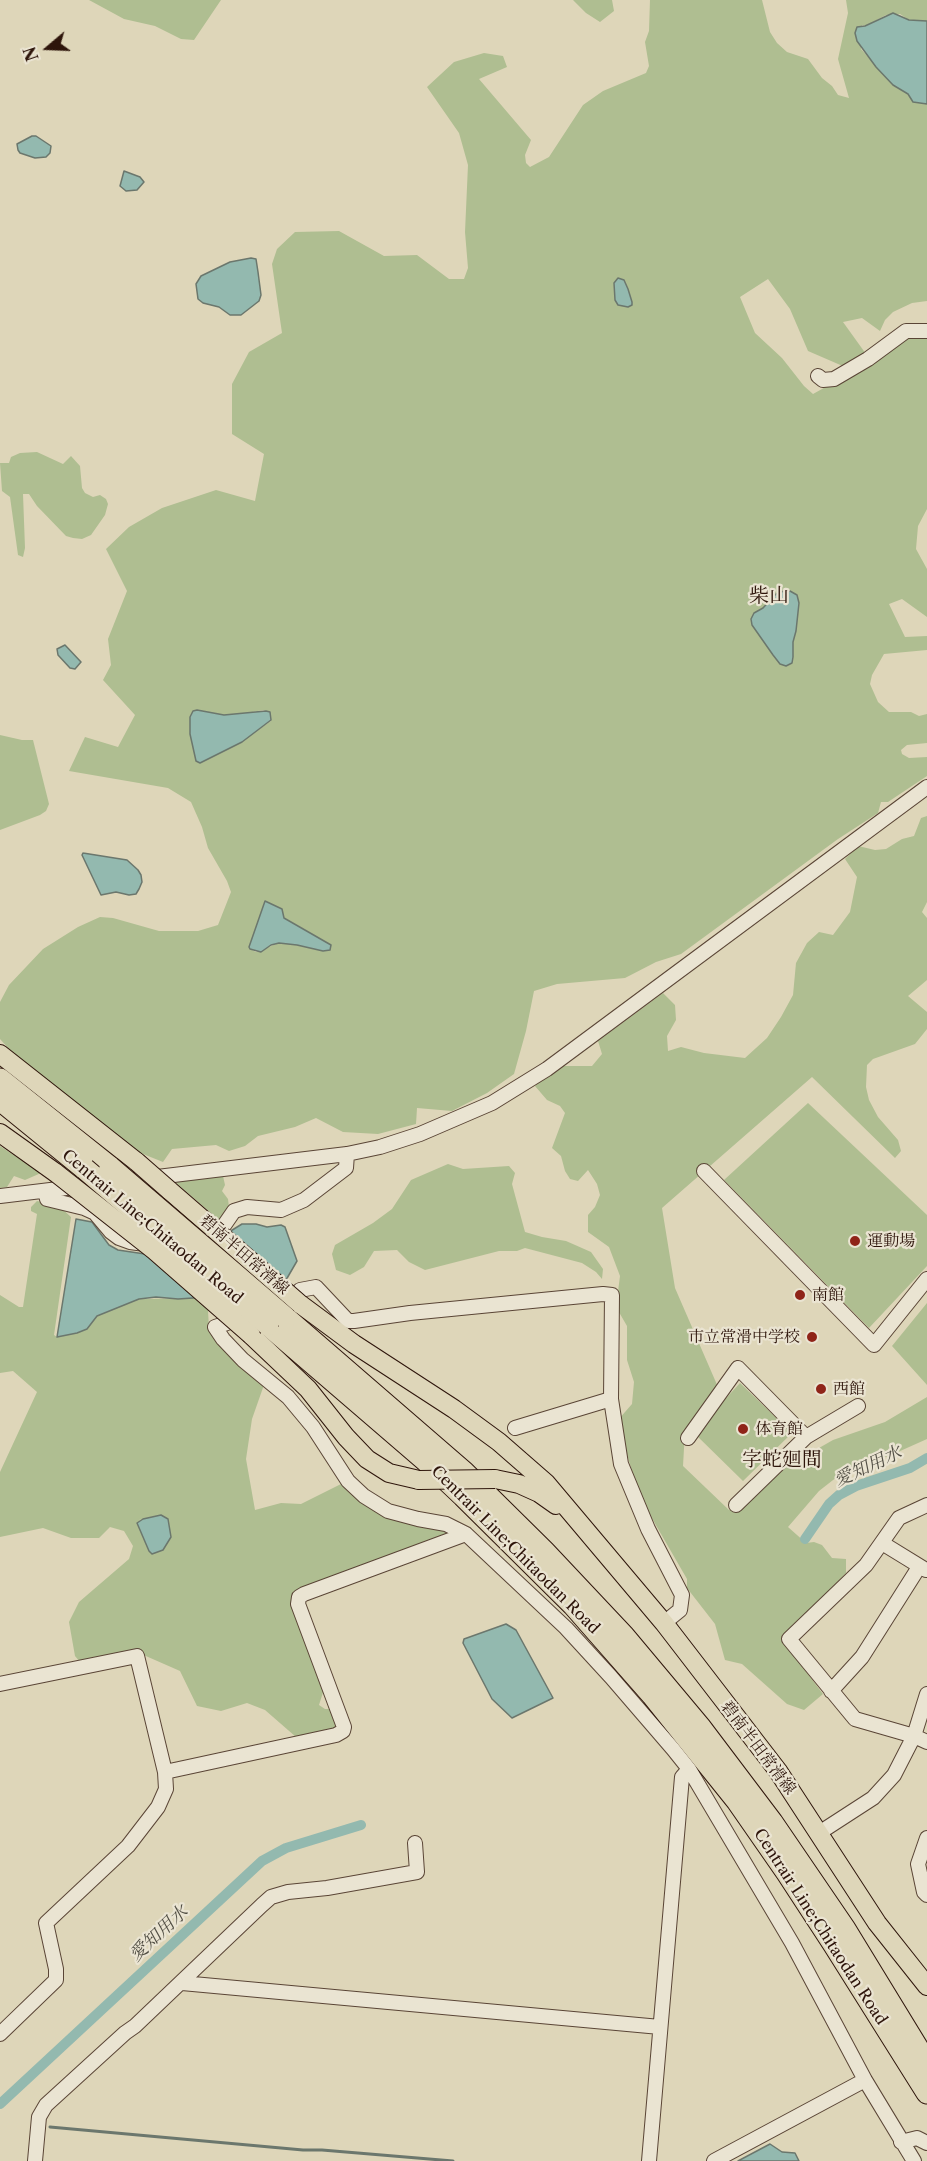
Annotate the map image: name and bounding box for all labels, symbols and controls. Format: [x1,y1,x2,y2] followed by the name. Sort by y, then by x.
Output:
[18,18,78,78] north arrow
[19,44,43,64] text: N
[749,584,789,608] district label: 柴山
[58,1146,246,1308] street label: Centrair Line;Chitaodan Road
[195,1211,293,1299] street label: 碧南半田常滑線
[867,1231,915,1251] place label: 運動場
[848,1234,862,1248] marker: 運動場
[812,1285,844,1305] place label: 南館
[793,1288,807,1302] marker: 南館
[688,1327,800,1347] place label: 市立常滑中学校
[805,1330,819,1344] marker: 市立常滑中学校
[833,1379,865,1399] place label: 西館
[814,1382,828,1396] marker: 西館
[755,1419,803,1439] place label: 体育館
[736,1422,750,1436] marker: 体育館
[831,1442,905,1492] water label: 愛知用水
[742,1448,822,1472] district label: 字蛇廻間
[427,1462,603,1638] street label: Centrair Line;Chitaodan Road
[717,1697,799,1799] street label: 碧南半田常滑線
[749,1825,891,2029] street label: Centrair Line;Chitaodan Road
[125,1902,193,1966] water label: 愛知用水

